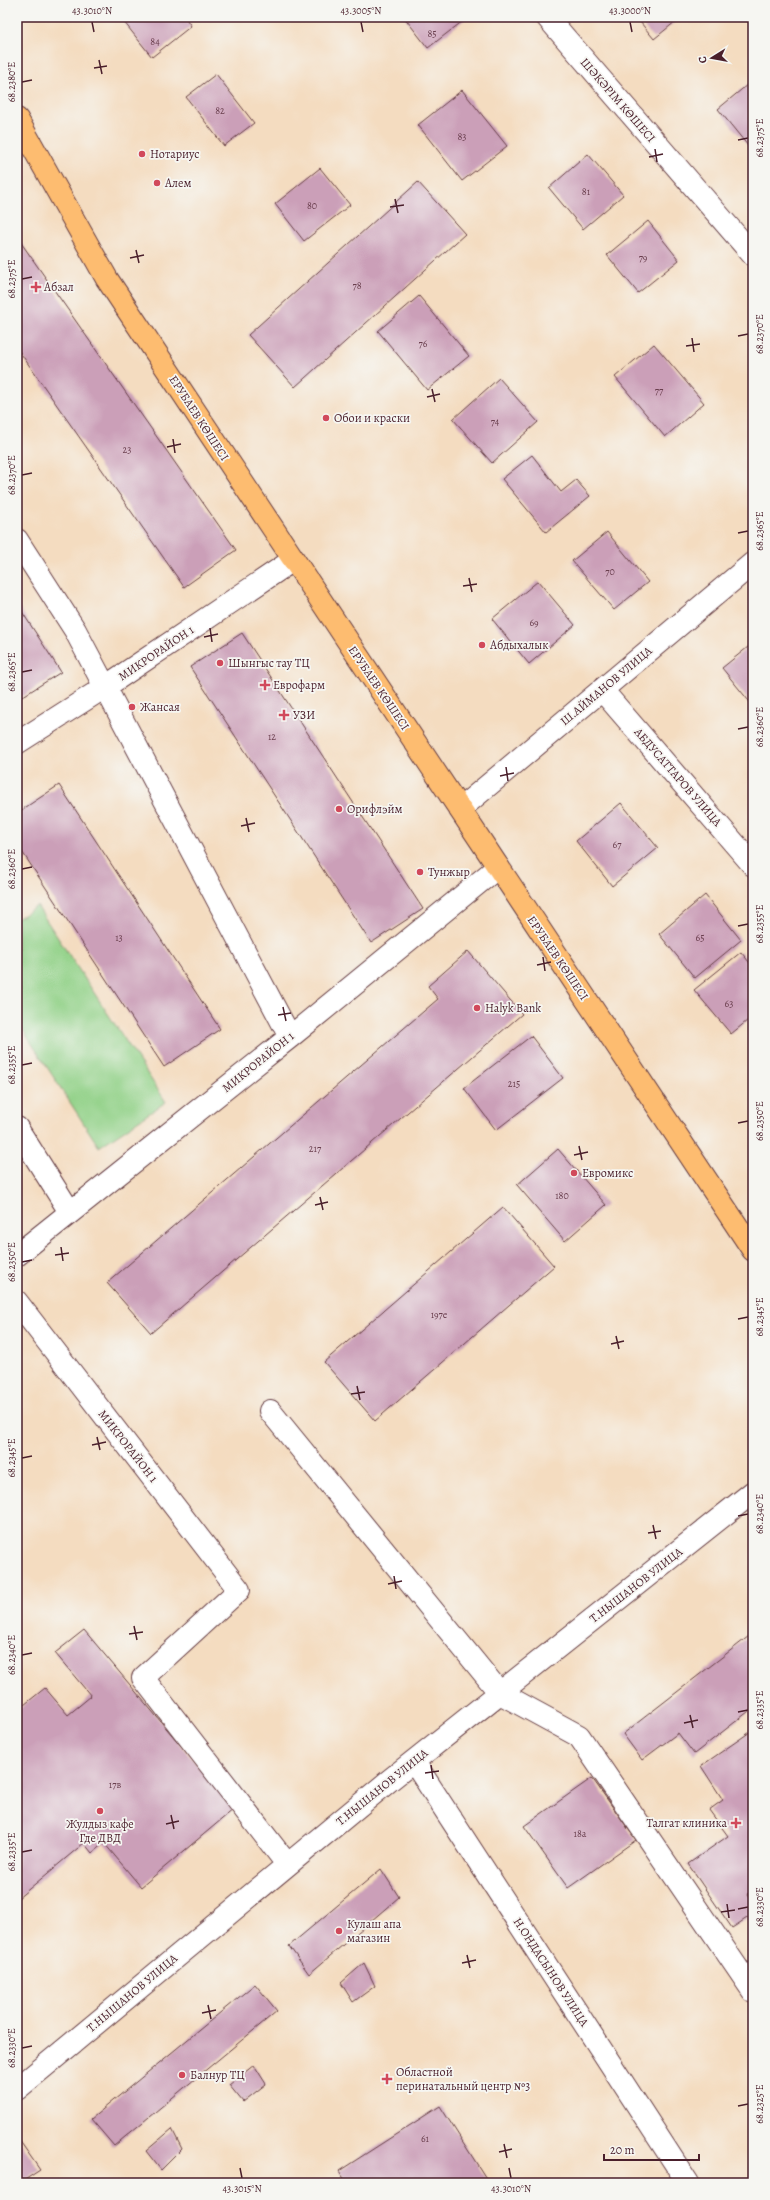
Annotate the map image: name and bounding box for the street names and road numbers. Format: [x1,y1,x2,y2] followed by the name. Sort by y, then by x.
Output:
[577,54,659,146] street label: ШӘКӘРІМ КӨШЕСІ
[165,372,233,464] street label: ЕРУБАЕВ КӨШЕСІ
[115,622,197,684] street label: МИКРОРАЙОН 1
[557,642,656,729] street label: Ш.АЙМАНОВ УЛИЦА
[345,643,413,733] street label: ЕРУБАЕВ КӨШЕСІ
[630,724,726,830] street label: АБДУСАТТАРОВ УЛИЦА
[524,913,592,1003] street label: ЕРУБАЕВ КӨШЕСІ
[219,1028,297,1096] street label: МИКРОРАЙОН 1
[95,1406,161,1486] street label: МИКРОРАЙОН 1
[586,1543,687,1626] street label: Т.НЫШАНОВ УЛИЦА
[333,1744,432,1829] street label: Т.НЫШАНОВ УЛИЦА
[510,1914,593,2030] street label: Н.ОНДАСЫНОВ УЛИЦА
[83,1950,181,2036] street label: Т.НЫШАНОВ УЛИЦА

